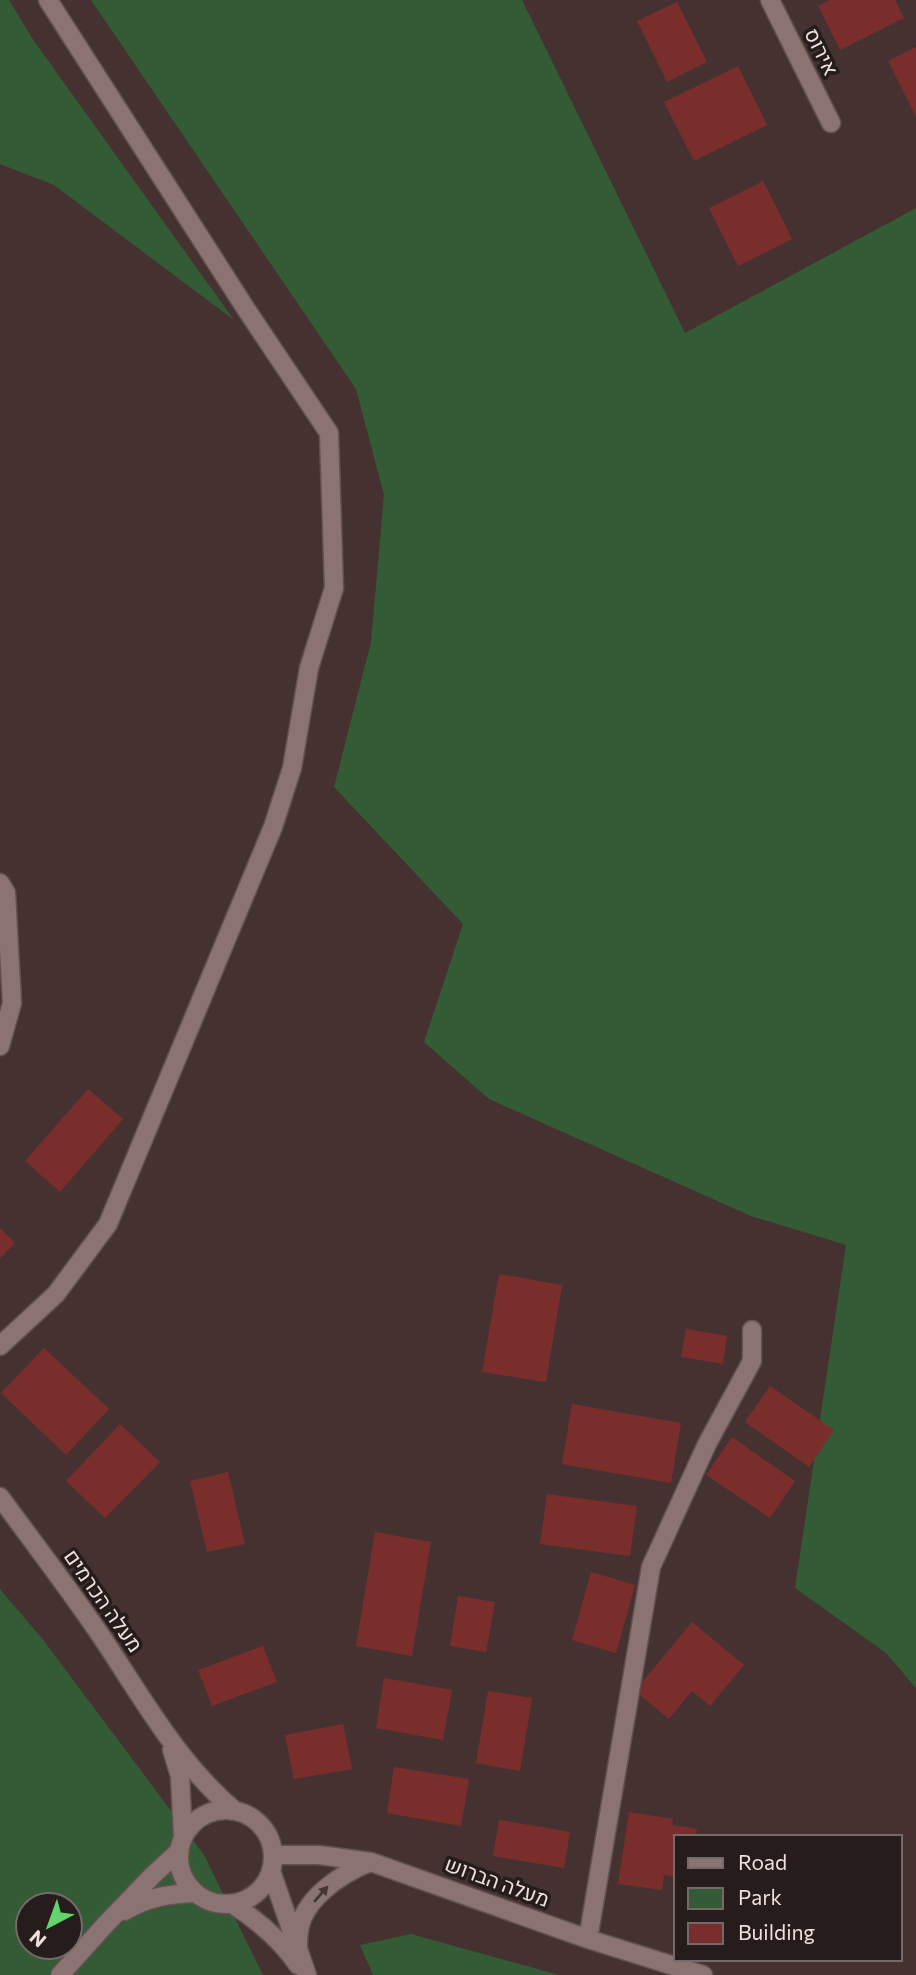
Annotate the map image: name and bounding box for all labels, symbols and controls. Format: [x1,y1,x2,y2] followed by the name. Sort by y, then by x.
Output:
[800,24,844,79] street label: אירוס
[60,1544,149,1656] street label: מעלה הכרמים
[674,1835,902,1961] legend
[738,1849,787,1874] text: Road
[442,1850,553,1911] street label: מעלה הברוש
[738,1884,782,1909] text: Park
[313,1886,328,1903] one-way arrow
[14,1891,84,1961] north arrow
[738,1919,815,1944] text: Building
[25,1926,50,1953] text: N

